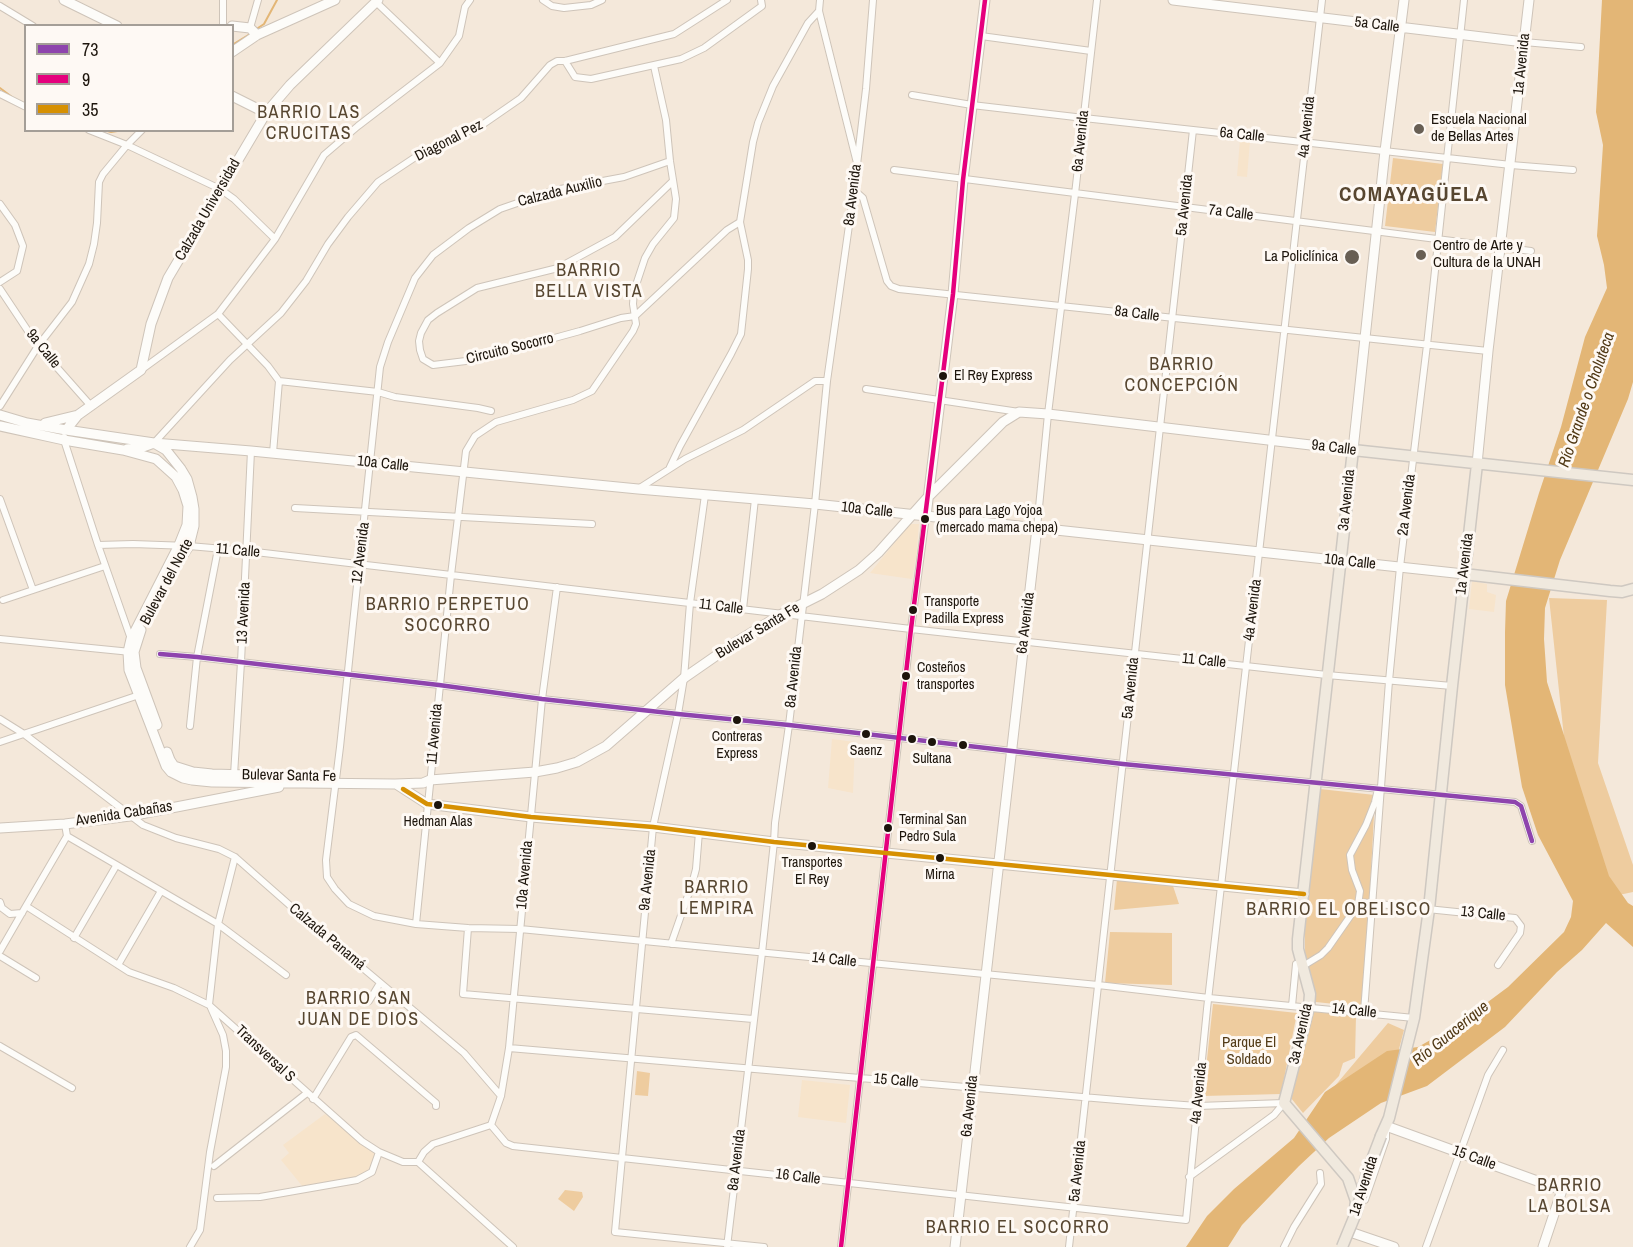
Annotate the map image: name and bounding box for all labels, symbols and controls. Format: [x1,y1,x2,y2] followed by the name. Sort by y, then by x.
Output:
[1354,13,1400,37] street label: 5a Calle
[24,24,234,132] legend
[1510,32,1534,96] street label: 1a Avenida
[82,37,98,62] text: 73
[82,67,90,92] text: 9
[1295,95,1319,159] street label: 4a Avenida
[82,97,98,122] text: 35
[257,102,361,144] district label: BARRIO LAS CRUCITAS
[1069,109,1093,173] street label: 6a Avenida
[1431,111,1527,146] place label: Escuela Nacional de Bellas Artes
[412,116,486,166] street label: Diagonal Pez
[1412,122,1426,136] marker: Escuela Nacional de Bellas Artes
[1219,124,1265,146] street label: 6a Calle
[171,156,245,264] street label: Calzada Universidad
[840,163,866,227] street label: 8a Avenida
[516,173,604,211] street label: Calzada Auxilio
[1173,173,1197,237] street label: 5a Avenida
[1339,182,1489,208] district label: COMAYAGÜELA
[1208,201,1254,225] street label: 7a Calle
[1433,237,1541,272] place label: Centro de Arte y Cultura de la UNAH
[1264,248,1338,266] place label: La Policlínica
[1343,248,1361,266] marker: La Policlínica
[1414,248,1428,262] marker: Centro de Arte y Cultura de la UNAH
[535,260,643,302] district label: BARRIO BELLA VISTA
[1114,302,1160,326] street label: 8a Calle
[22,326,64,372] street label: 9a Calle
[464,329,556,369] street label: Circuito Socorro
[1555,330,1619,470] water label: Río Grande o Choluteca
[1124,354,1240,397] district label: BARRIO CONCEPCIÓN
[954,368,1032,384] place label: El Rey Express
[937,370,949,382] marker: El Rey Express
[1311,436,1357,460] street label: 9a Calle
[356,452,410,476] street label: 10a Calle
[1335,468,1359,532] street label: 3a Avenida
[1394,473,1420,537] street label: 2a Avenida
[840,498,894,522] street label: 10a Calle
[936,503,1058,536] place label: Bus para Lago Yojoa (mercado mama chepa)
[919,513,931,525] marker: Bus para Lago Yojoa (mercado mama chepa)
[348,521,374,585] street label: 12 Avenida
[1452,532,1478,596] street label: 1a Avenida
[137,536,197,628] street label: Bulevar del Norte
[215,540,261,562] street label: 11 Calle
[1323,550,1377,574] street label: 10a Calle
[1240,578,1266,642] street label: 4a Avenida
[233,582,255,644] street label: 13 Avenida
[1013,591,1039,655] street label: 6a Avenida
[366,594,530,636] district label: BARRIO PERPETUO SOCORRO
[924,594,1004,626] place label: Transporte Padilla Express
[698,595,744,619] street label: 11 Calle
[713,599,803,663] street label: Bulevar Santa Fe
[907,604,919,616] marker: Transporte Padilla Express
[782,645,806,709] street label: 8a Avenida
[1181,650,1227,672] street label: 11 Calle
[1119,656,1143,720] street label: 5a Avenida
[917,660,974,692] place label: Costeños transportes
[900,670,912,682] marker: Costeños transportes
[423,703,447,765] street label: 11 Avenida
[731,714,743,726] marker: Contreras Express
[860,728,872,740] marker: Saenz
[712,729,762,762] place label: Contreras Express
[906,733,918,745] unlabelled marker
[926,736,938,748] marker: Sultana
[957,739,969,751] unlabelled marker
[850,743,882,759] place label: Saenz
[913,751,951,767] place label: Sultana
[242,766,336,786] street label: Bulevar Santa Fe
[74,797,174,831] street label: Avenida Cabañas
[432,799,444,811] marker: Hedman Alas
[899,812,967,844] place label: Terminal San Pedro Sula
[404,814,472,830] place label: Hedman Alas
[882,822,894,834] marker: Terminal San Pedro Sula
[513,840,537,910] street label: 10a Avenida
[806,840,818,852] marker: Transportes El Rey
[636,848,660,912] street label: 9a Avenida
[934,852,946,864] marker: Mirna
[782,855,842,888] place label: Transportes El Rey
[925,867,955,883] place label: Mirna
[679,877,755,920] district label: BARRIO LEMPIRA
[1246,899,1432,921] district label: BARRIO EL OBELISCO
[285,900,369,974] street label: Calzada Panamá
[1460,903,1506,925] street label: 13 Calle
[811,949,857,971] street label: 14 Calle
[298,988,420,1030] district label: BARRIO SAN JUAN DE DIOS
[1409,997,1493,1071] water label: Río Guacerique
[1331,1000,1377,1022] street label: 14 Calle
[1285,1002,1317,1066] street label: 3a Avenida
[231,1022,299,1086] street label: Transversal S
[1222,1034,1276,1069] park label: Parque El Soldado
[1187,1061,1211,1125] street label: 4a Avenida
[873,1070,919,1092] street label: 15 Calle
[958,1074,982,1138] street label: 6a Avenida
[724,1128,750,1192] street label: 8a Avenida
[1066,1139,1090,1203] street label: 5a Avenida
[1450,1142,1498,1174] street label: 15 Calle
[1346,1154,1382,1218] street label: 1a Avenida
[775,1165,821,1189] street label: 16 Calle
[1528,1175,1612,1218] district label: BARRIO LA BOLSA
[926,1217,1110,1239] district label: BARRIO EL SOCORRO

